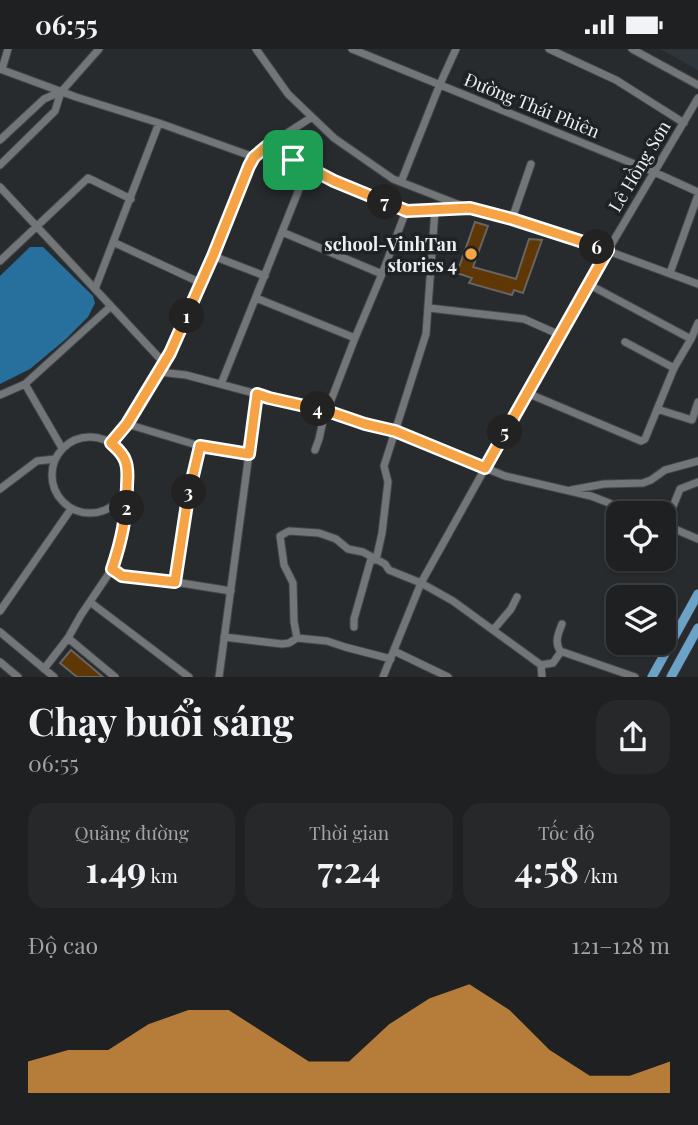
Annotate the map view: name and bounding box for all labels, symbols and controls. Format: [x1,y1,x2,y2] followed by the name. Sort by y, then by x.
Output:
[35,7,98,42] text: 06:55
[461,67,603,143] street label: Đường Thái Phiên
[601,115,676,216] street label: Lê Hồng Sơn
[263,130,323,190] pin
[274,141,312,179] icon: arrive
[368,185,402,219] pin: 7
[380,188,389,214] text: 7
[580,229,614,265] pin: 6
[324,232,457,277] place label: school-VinhTan stories 4
[591,233,602,259] text: 6
[463,246,479,262] marker: school-VinhTan stories 4
[170,299,204,333] pin: 1
[183,302,190,328] text: 1
[300,391,336,427] pin: 4
[312,395,323,421] text: 4
[488,415,522,449] pin: 5
[500,418,509,444] text: 5
[172,475,206,509] pin: 3
[184,478,193,504] text: 3
[110,491,144,525] pin: 2
[122,494,131,520] text: 2
[606,501,676,655] map controls
[606,501,676,571] button: locate
[606,585,676,655] button: layers
[28,695,294,746] text: Chạy buổi sáng
[596,700,670,774] button: share
[28,747,79,778] text: 06:55
[75,819,189,845] text: Quãng đường
[309,819,389,845] text: Thời gian
[538,819,595,845] text: Tốc độ
[86,845,146,892] text: 1.49
[318,845,380,892] text: 7:24
[515,845,579,892] text: 4:58
[146,862,178,888] text: km
[579,862,618,888] text: /km
[28,929,98,960] text: Độ cao
[572,929,670,960] text: 121–128 m

